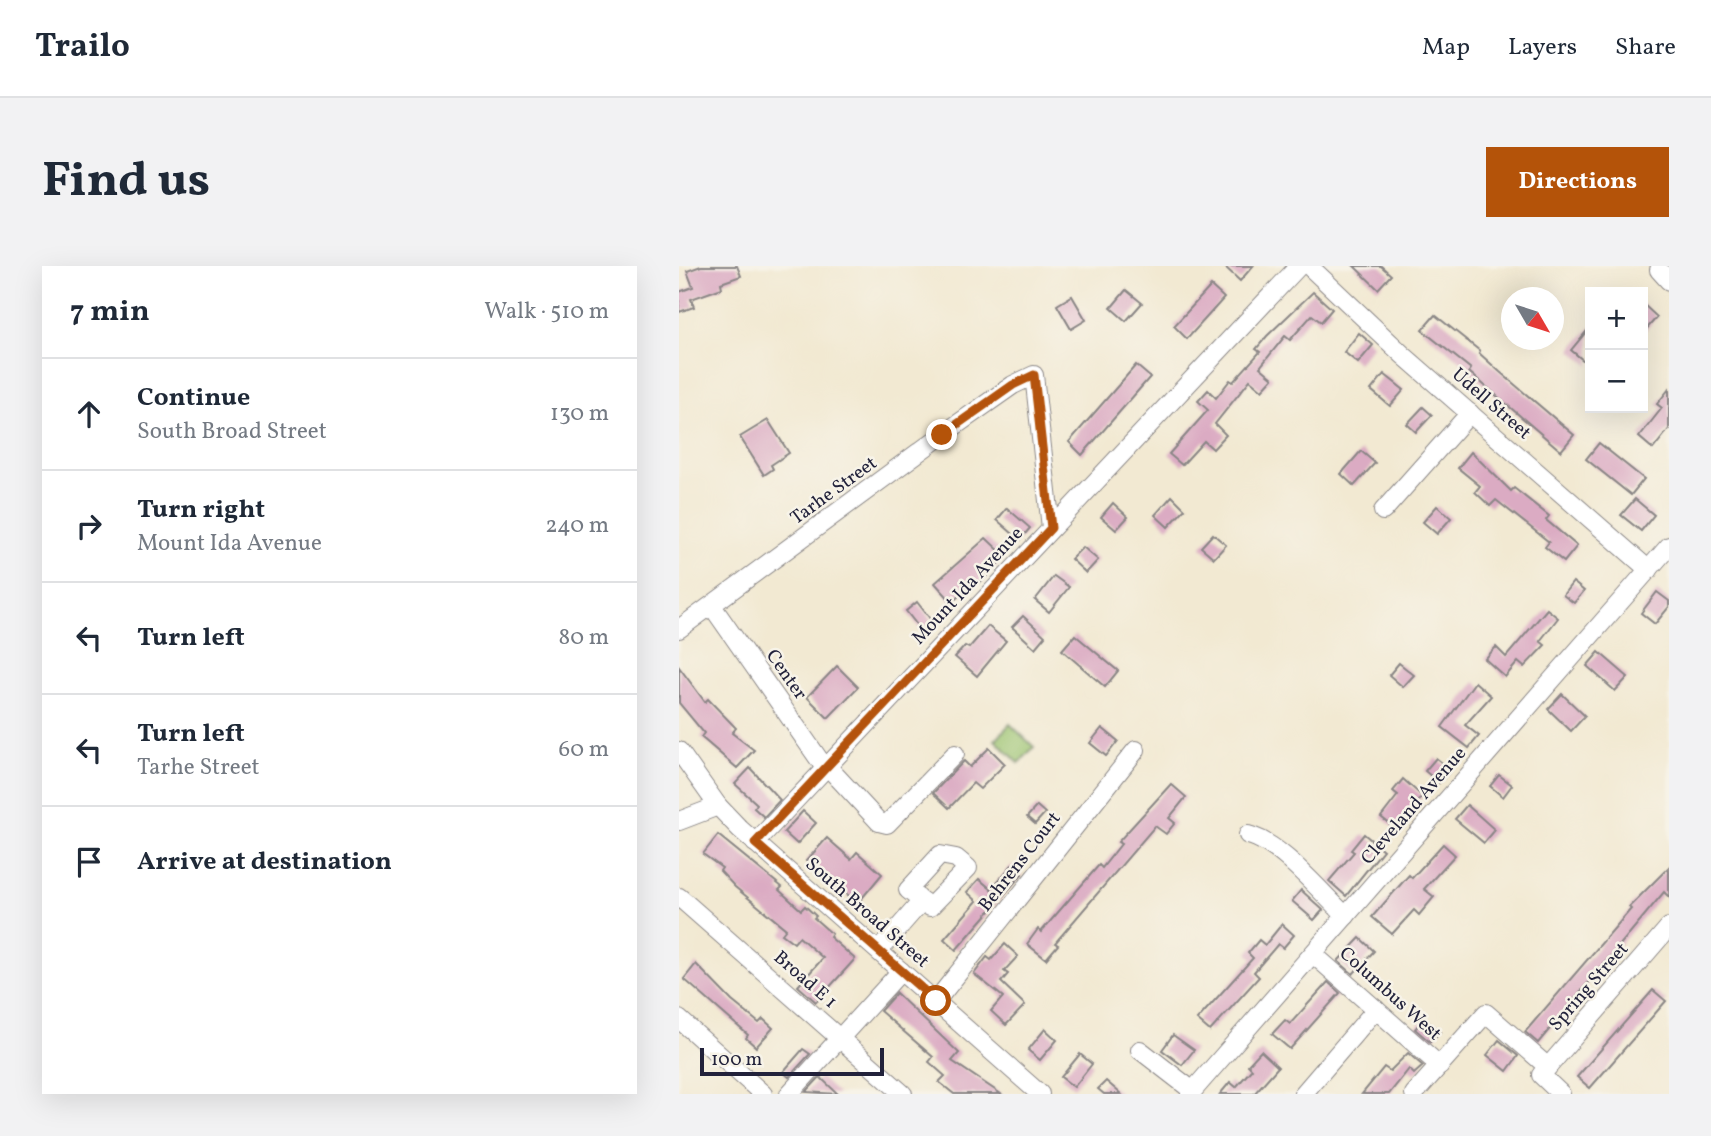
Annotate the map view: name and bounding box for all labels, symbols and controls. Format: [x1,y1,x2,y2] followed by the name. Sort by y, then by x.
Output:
[35,25,130,71] text: Trailo
[1422,31,1470,65] text: Map
[1508,31,1577,65] text: Layers
[1615,31,1676,65] text: Share
[1486,147,1669,217] button: Directions
[42,148,210,217] text: Find us
[1501,287,1564,350] north arrow
[1585,287,1648,413] map controls
[1585,287,1648,350] button: +
[70,291,150,333] text: 7 min
[484,296,609,328] text: Walk · 510 m
[1585,350,1648,413] button: −
[1446,362,1537,446] street label: Udell Street
[137,380,250,416] text: Continue
[70,395,108,433] icon: ahead
[550,398,609,430] text: 130 m
[137,416,327,448] text: South Broad Street
[926,419,957,450] route end
[785,451,883,531] street label: Tarhe Street
[137,492,265,528] text: Turn right
[70,507,108,545] icon: right
[545,510,609,542] text: 240 m
[906,521,1030,651] street label: Mount Ida Avenue
[137,528,322,560] text: Mount Ida Avenue
[70,619,108,657] icon: left
[137,620,245,656] text: Turn left
[559,622,609,654] text: 80 m
[759,645,813,706] street label: Center
[137,716,245,752] text: Turn left
[70,731,108,769] icon: left
[559,734,609,766] text: 60 m
[1355,741,1473,871] street label: Cleveland Avenue
[137,752,260,784] text: Tarhe Street
[973,806,1067,917] street label: Behrens Court
[70,843,108,881] icon: arrive
[137,844,392,880] text: Arrive at destination
[799,852,935,974] street label: South Broad Street
[1543,937,1635,1037] street label: Spring Street
[1333,941,1447,1047] street label: Columbus West
[768,945,842,1015] street label: Broad E 1
[920,985,951,1016] route start
[700,1045,884,1077] scale bar
[711,1047,762,1073] text: 100 m

